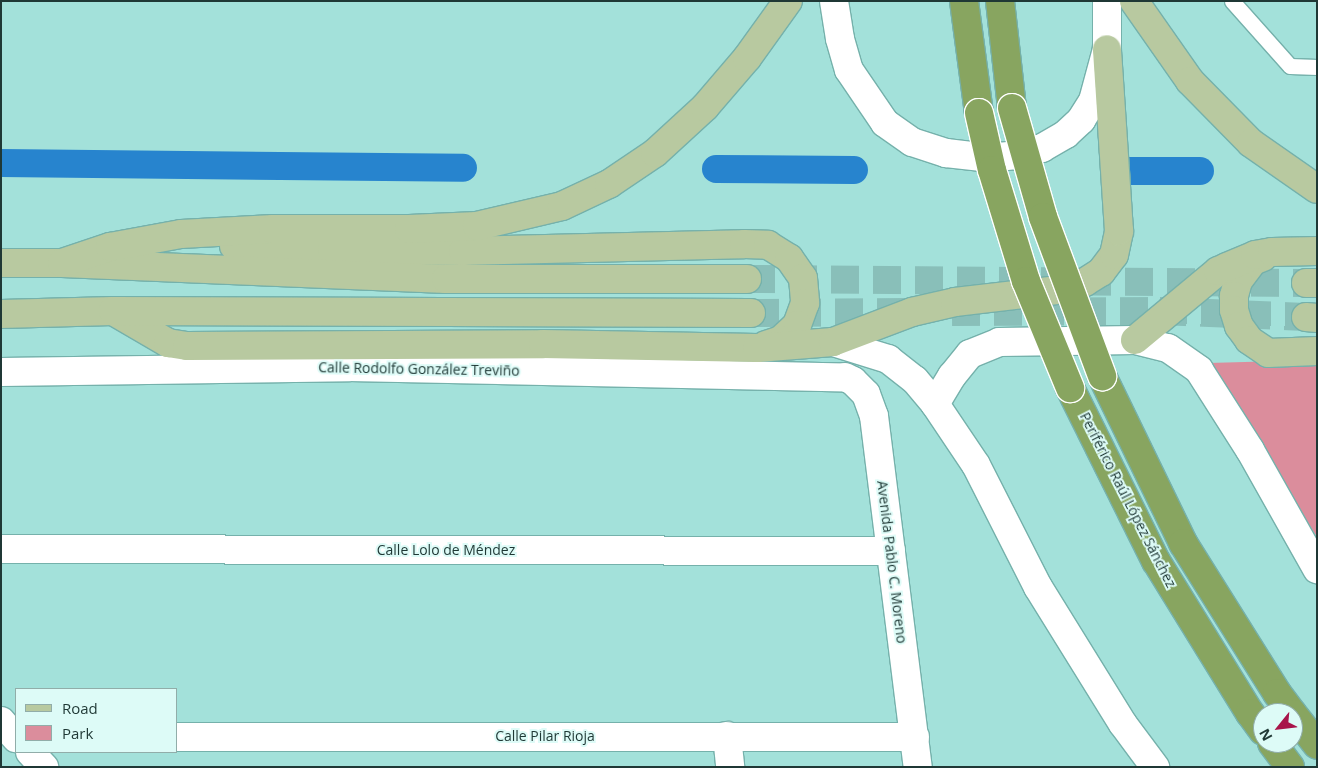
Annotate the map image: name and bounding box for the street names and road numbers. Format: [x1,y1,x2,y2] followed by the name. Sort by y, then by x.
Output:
[318,359,520,379] street label: Calle Rodolfo González Treviño
[1076,410,1180,590] street label: Periférico Raúl López Sánchez
[874,480,910,644] street label: Avenida Pablo C. Moreno
[377,542,515,558] street label: Calle Lolo de Méndez
[495,728,595,744] street label: Calle Pilar Rioja

